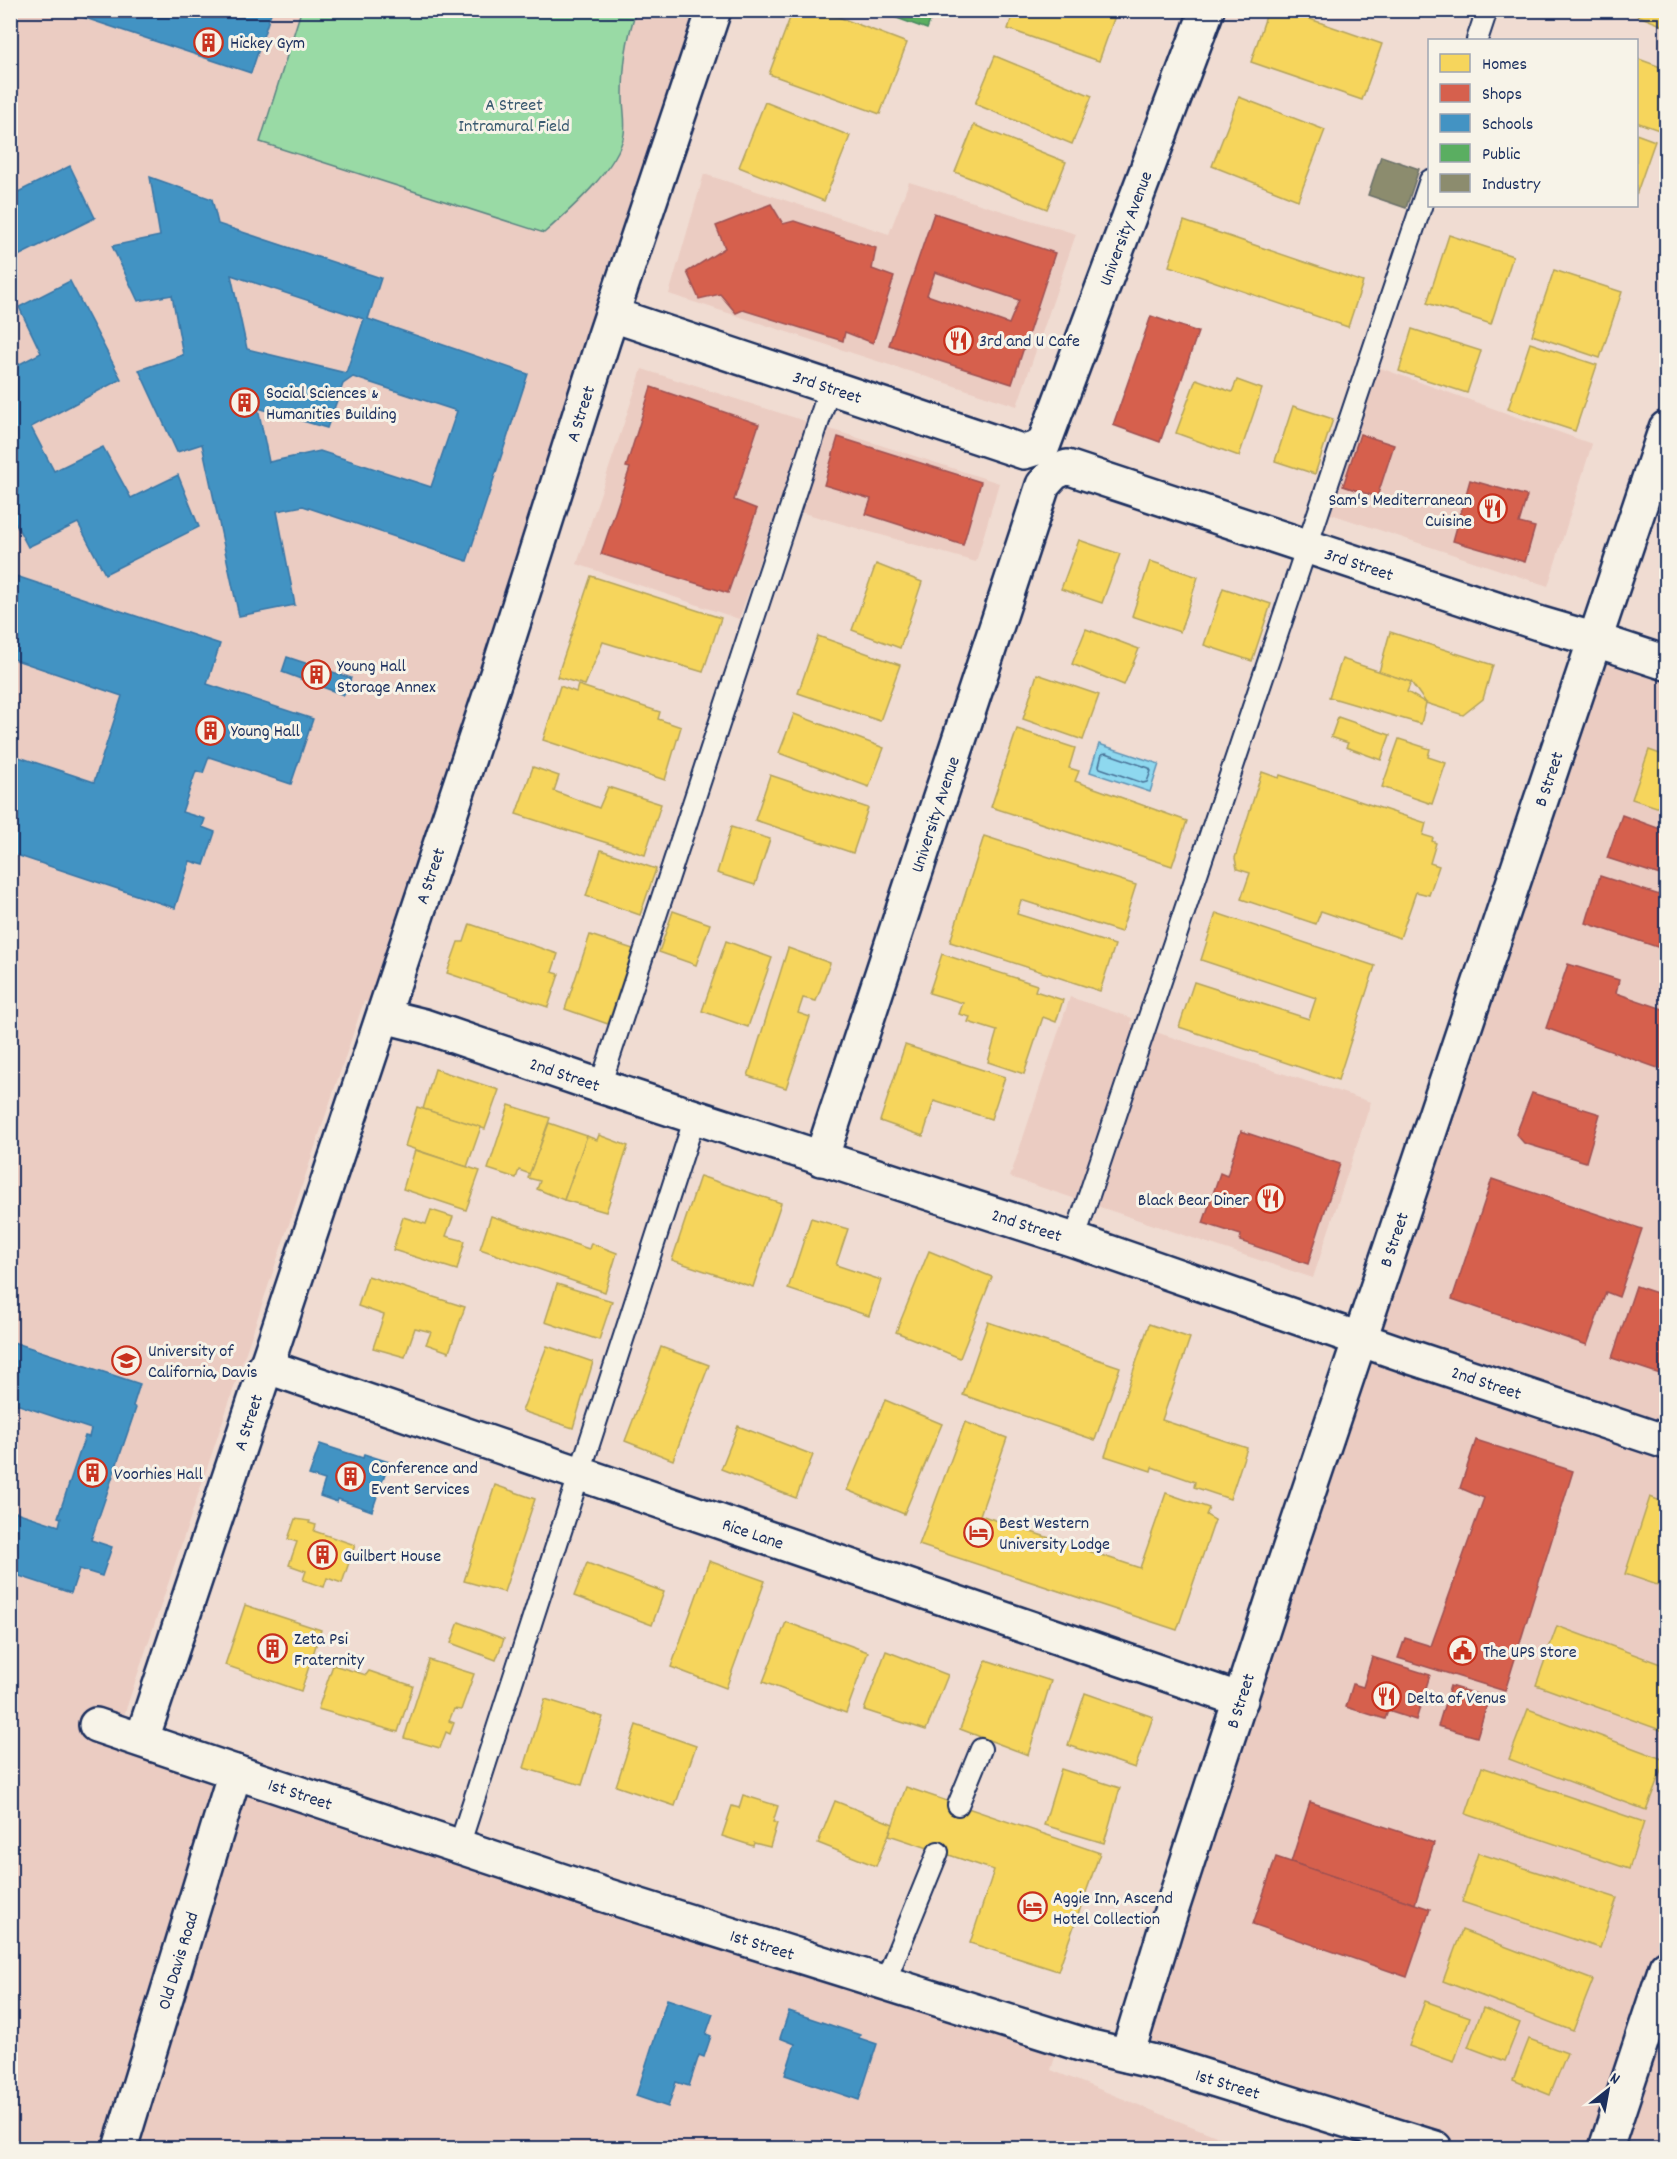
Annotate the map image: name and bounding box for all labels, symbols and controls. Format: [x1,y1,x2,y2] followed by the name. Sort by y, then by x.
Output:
[193,26,225,58] building icon: Hickey Gym
[230,32,305,57] place label: Hickey Gym
[1428,39,1638,207] legend
[1482,53,1527,78] text: Homes
[1482,83,1522,108] text: Shops
[458,94,570,140] park label: A Street Intramural Field
[1482,113,1533,138] text: Schools
[1482,143,1521,168] text: Public
[1094,168,1160,290] street label: University Avenue
[1482,173,1541,198] text: Industry
[942,324,974,356] restaurant icon: 3rd and U Cafe
[979,330,1080,355] place label: 3rd and U Cafe
[789,366,865,412] street label: 3rd Street
[266,382,397,428] place label: Social Sciences & Humanities Building
[562,383,603,446] street label: A Street
[229,386,261,418] building icon: Social Sciences & Humanities Building
[1328,489,1472,535] place label: Sam's Mediterranean Cuisine
[1477,493,1509,525] restaurant icon: Sam's Mediterranean Cuisine
[1321,543,1396,589] street label: 3rd Street
[337,655,436,701] place label: Young Hall Storage Annex
[300,659,332,691] building icon: Young Hall Storage Annex
[194,714,226,746] building icon: Young Hall
[231,720,301,745] place label: Young Hall
[1530,748,1571,810] street label: B Street
[906,754,968,876] street label: University Avenue
[411,845,453,908] street label: A Street
[526,1053,603,1100] street label: 2nd Street
[1254,1183,1286,1215] restaurant icon: Black Bear Diner
[1138,1189,1249,1214] place label: Black Bear Diner
[988,1204,1065,1250] street label: 2nd Street
[1375,1209,1417,1271] street label: B Street
[148,1340,258,1386] place label: University of California, Davis
[111,1344,143,1376] school or university icon: University of California, Davis
[1447,1361,1525,1408] street label: 2nd Street
[229,1391,271,1454] street label: A Street
[77,1457,109,1489] building icon: Voorhies Hall
[371,1457,478,1503] place label: Conference and Event Services
[334,1461,366,1493] building icon: Conference and Event Services
[114,1463,203,1488] place label: Voorhies Hall
[999,1512,1110,1558] place label: Best Western University Lodge
[718,1513,787,1558] street label: Rice Lane
[962,1516,994,1548] hotel icon: Best Western University Lodge
[306,1539,338,1571] building icon: Guilbert House
[343,1545,441,1570] place label: Guilbert House
[294,1628,365,1674] place label: Zeta Psi Fraternity
[257,1632,289,1664] building icon: Zeta Psi Fraternity
[1446,1635,1478,1667] public building icon: The UPS Store
[1483,1641,1577,1666] place label: The UPS Store
[1222,1670,1263,1732] street label: B Street
[1370,1681,1402,1713] restaurant icon: Delta of Venus
[1407,1687,1506,1712] place label: Delta of Venus
[264,1774,335,1818] street label: 1st Street
[1053,1887,1173,1933] place label: Aggie Inn, Ascend Hotel Collection
[1016,1891,1048,1923] hotel icon: Aggie Inn, Ascend Hotel Collection
[153,1909,206,2013] street label: Old Davis Road
[726,1925,797,1969] street label: 1st Street
[1578,2060,1638,2120] north arrow
[1192,2064,1263,2108] street label: 1st Street
[1605,2067,1624,2091] text: N

